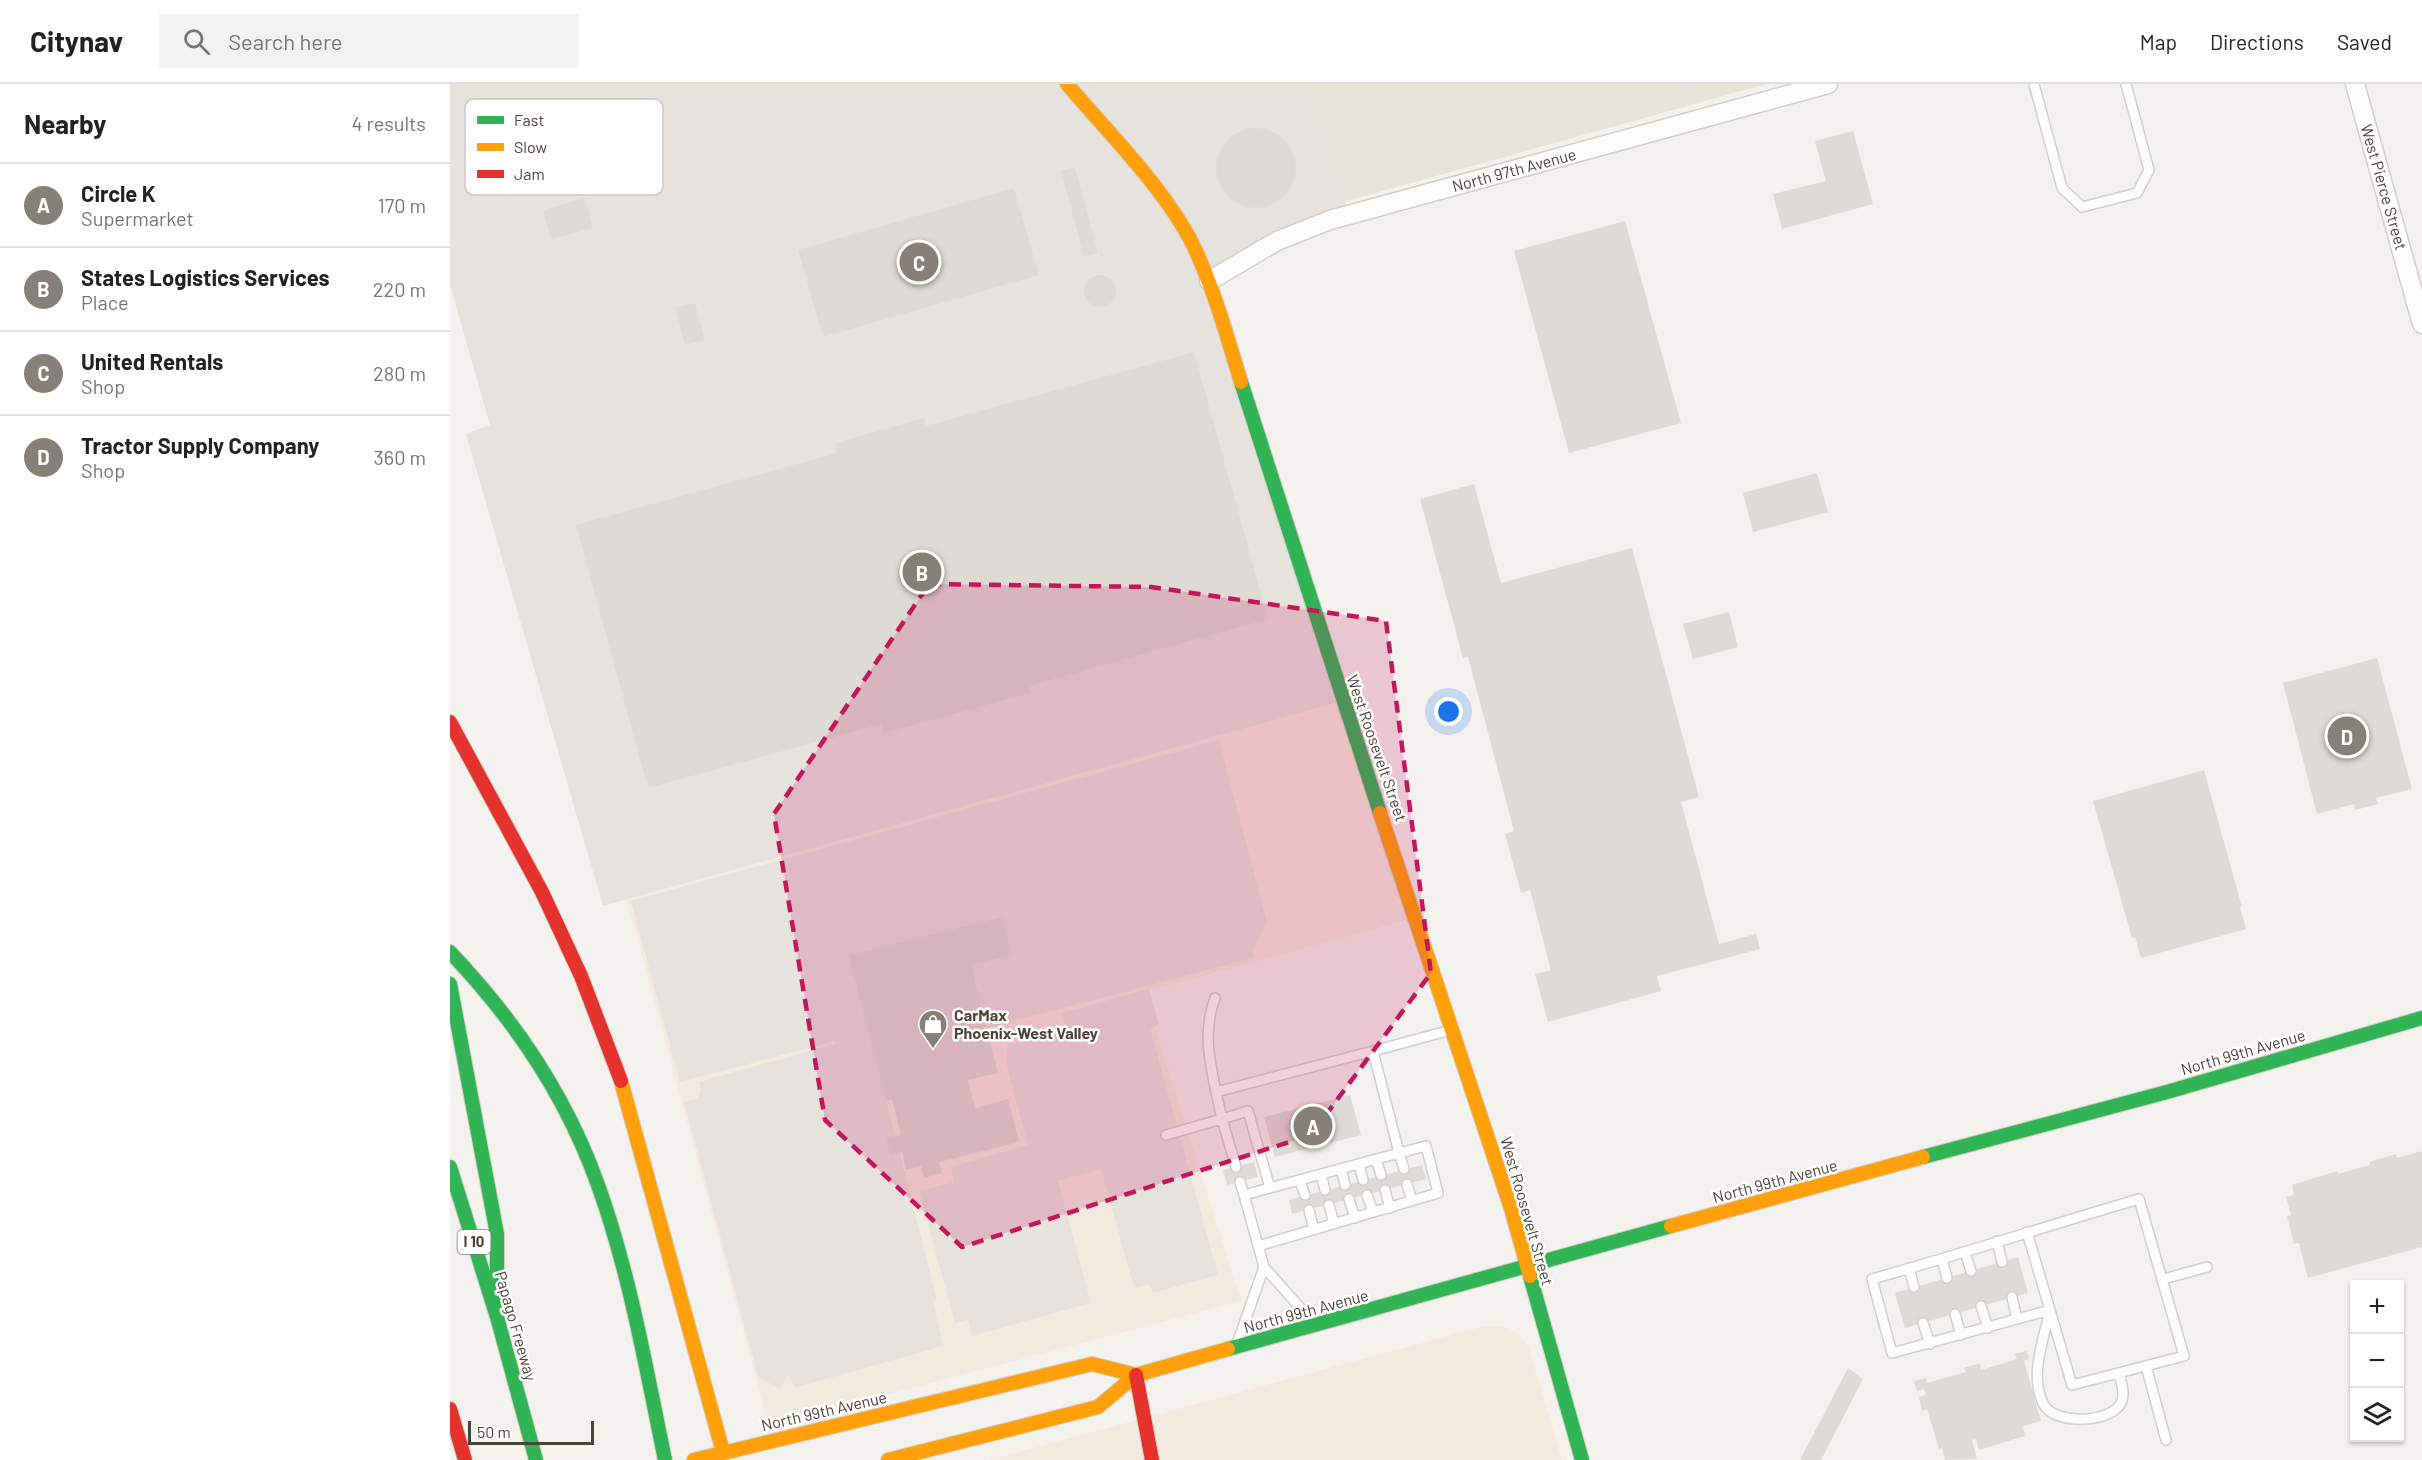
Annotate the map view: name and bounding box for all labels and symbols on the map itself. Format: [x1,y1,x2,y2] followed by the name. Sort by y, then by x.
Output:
[465,99,663,195] legend
[514,110,544,129] text: Fast
[2357,122,2412,252] street label: West Pierce Street
[514,137,547,156] text: Slow
[1450,144,1578,195] street label: North 97th Avenue
[514,164,545,183] text: Jam
[900,240,938,285] pin: C
[902,550,942,594] pin: B
[1343,672,1411,824] street label: West Roosevelt Street
[1434,697,1463,726] your location
[2328,714,2366,758] pin: D
[954,1005,1098,1042] place label: CarMax Phoenix-West Valley
[917,1008,949,1050] shop icon: CarMax Phoenix-West Valley
[2179,1025,2307,1078] street label: North 99th Avenue
[1294,1104,1332,1148] pin: A
[1497,1134,1558,1287] street label: West Roosevelt Street
[1710,1155,1839,1206] street label: North 99th Avenue
[458,1230,490,1254] road number: I 10
[492,1269,541,1384] street label: Papago Freeway
[1241,1285,1370,1336] street label: North 99th Avenue
[759,1387,889,1434] street label: North 99th Avenue
[468,1418,594,1446] scale bar

